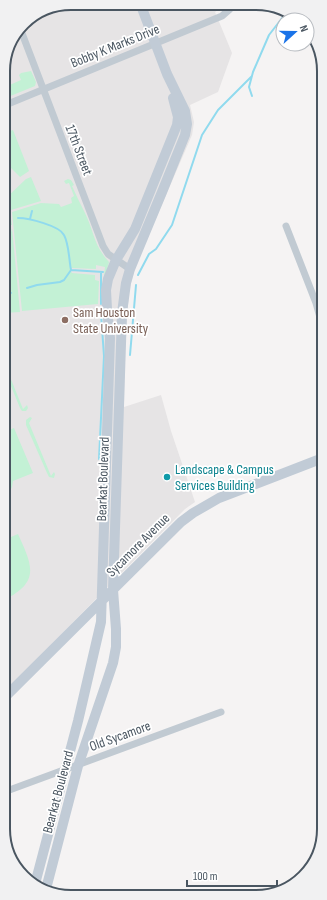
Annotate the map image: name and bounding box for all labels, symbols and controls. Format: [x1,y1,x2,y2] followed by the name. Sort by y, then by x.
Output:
[275,12,315,52] north arrow
[68,20,162,72] street label: Bobby K Marks Drive
[297,24,311,34] text: N
[62,122,96,178] street label: 17th Street
[73,304,149,337] place label: Sam Houston State University
[60,315,70,325] marker: Sam Houston State University
[93,436,113,522] street label: Bearkat Boulevard
[175,461,274,494] place label: Landscape & Campus Services Building
[162,472,172,482] marker: Landscape & Campus Services Building
[103,510,173,580] street label: Sycamore Avenue
[87,717,153,755] street label: Old Sycamore
[39,749,77,835] street label: Bearkat Boulevard
[187,862,277,888] scale bar
[193,869,218,884] text: 100 m

